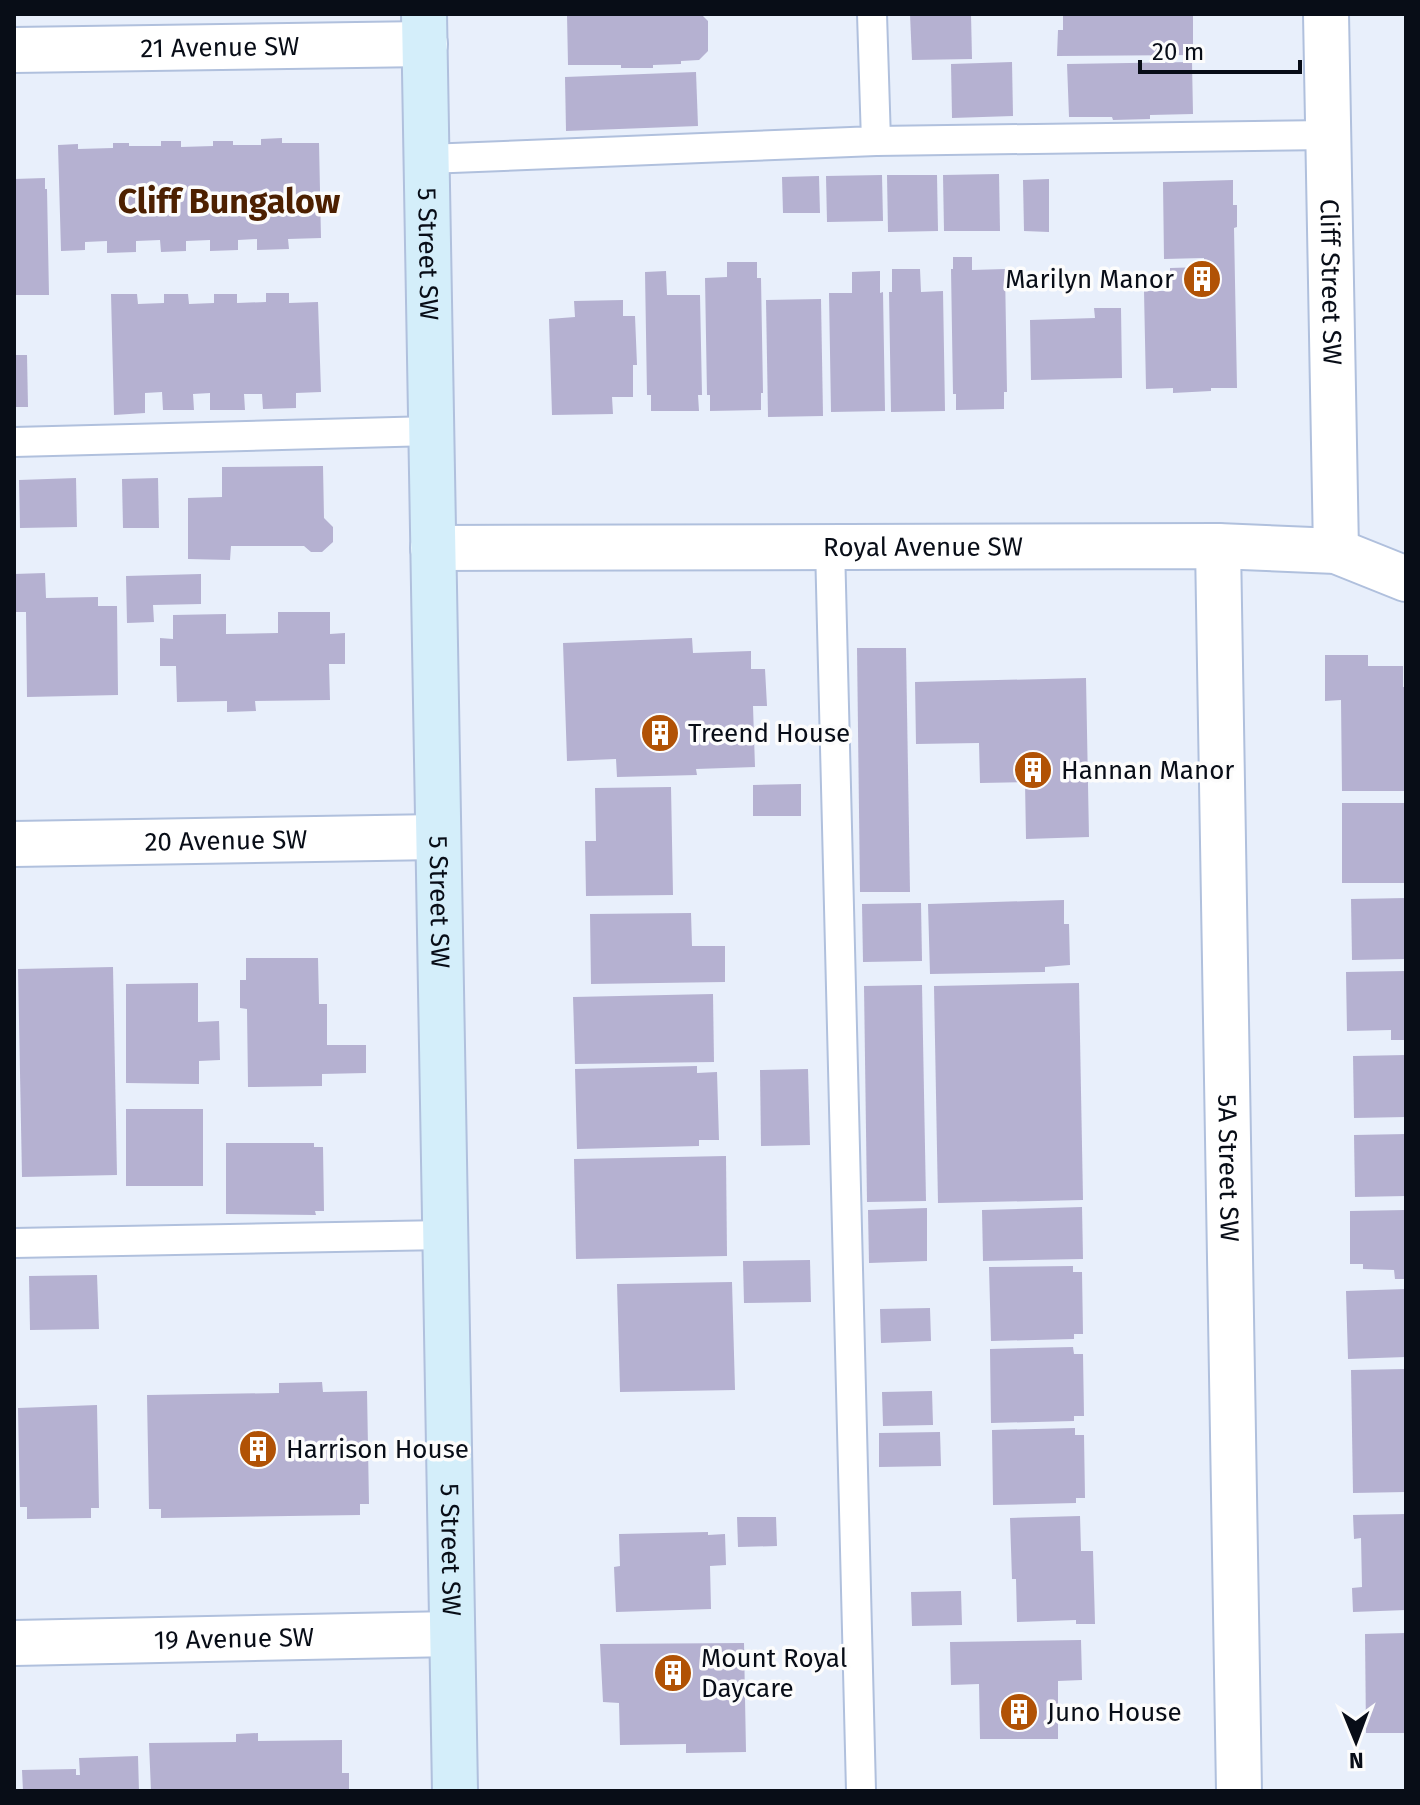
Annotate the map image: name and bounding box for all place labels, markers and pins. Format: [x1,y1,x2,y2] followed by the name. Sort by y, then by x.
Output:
[1181,258,1223,300] building icon: Marilyn Manor
[1005,264,1174,295] place label: Marilyn Manor
[639,712,681,754] building icon: Treend House
[688,718,850,749] place label: Treend House
[1012,749,1054,791] building icon: Hannan Manor
[1061,755,1234,786] place label: Hannan Manor
[237,1428,279,1470] building icon: Harrison House
[286,1434,469,1465] place label: Harrison House
[701,1643,848,1704] place label: Mount Royal Daycare
[652,1652,694,1694] building icon: Mount Royal Daycare
[998,1691,1040,1733] building icon: Juno House
[1047,1697,1182,1728] place label: Juno House

